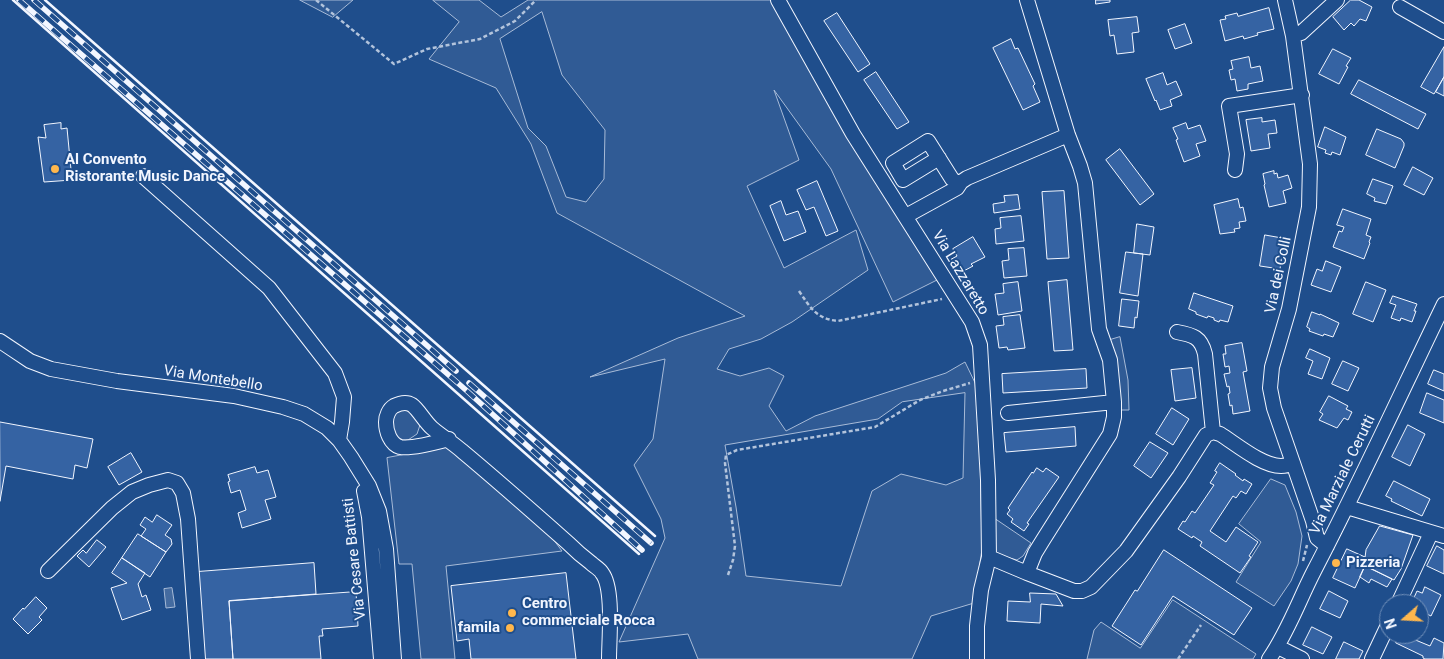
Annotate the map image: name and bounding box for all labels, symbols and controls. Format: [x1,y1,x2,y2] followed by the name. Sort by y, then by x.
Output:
[65,151,225,186] place label: Al Convento Ristorante Music Dance
[49,163,61,175] marker: Al Convento Ristorante Music Dance
[928,227,992,319] street label: Via Lazzaretto
[1262,235,1296,315] street label: Via dei Colli
[162,362,264,396] street label: Via Montebello
[1306,412,1380,538] street label: Via Marziale Cerutti
[340,497,370,621] street label: Via Cesare Battisti
[1346,554,1400,572] place label: Pizzeria
[1330,557,1342,569] marker: Pizzeria
[1379,594,1429,644] north arrow
[522,595,655,630] place label: Centro commerciale Rocca
[506,607,518,619] marker: Centro commerciale Rocca
[1382,616,1400,631] text: N
[458,619,500,637] place label: famila
[504,622,516,634] marker: famila

